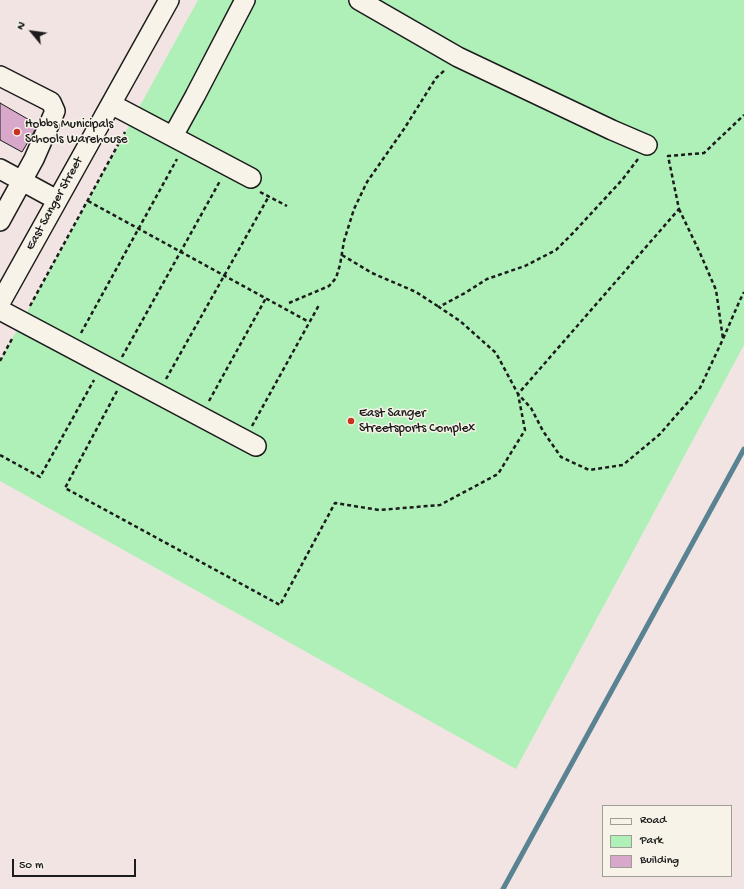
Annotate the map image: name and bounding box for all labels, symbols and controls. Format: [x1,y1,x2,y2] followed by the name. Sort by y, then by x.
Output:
[12,12,52,52] north arrow
[15,20,28,32] text: N
[25,117,128,148] place label: Hobbs Municipals Schools Warehouse
[12,127,22,137] marker: Hobbs Municipals Schools Warehouse
[23,155,87,253] street label: East Sanger Street
[359,406,475,437] place label: East Sanger Streetsports Complex
[346,416,356,426] marker: East Sanger Streetsports Complex
[602,805,732,877] legend
[640,814,666,828] text: Road
[640,834,663,848] text: Park
[14,851,138,877] scale bar
[640,854,679,868] text: Building
[19,859,44,873] text: 50 m

